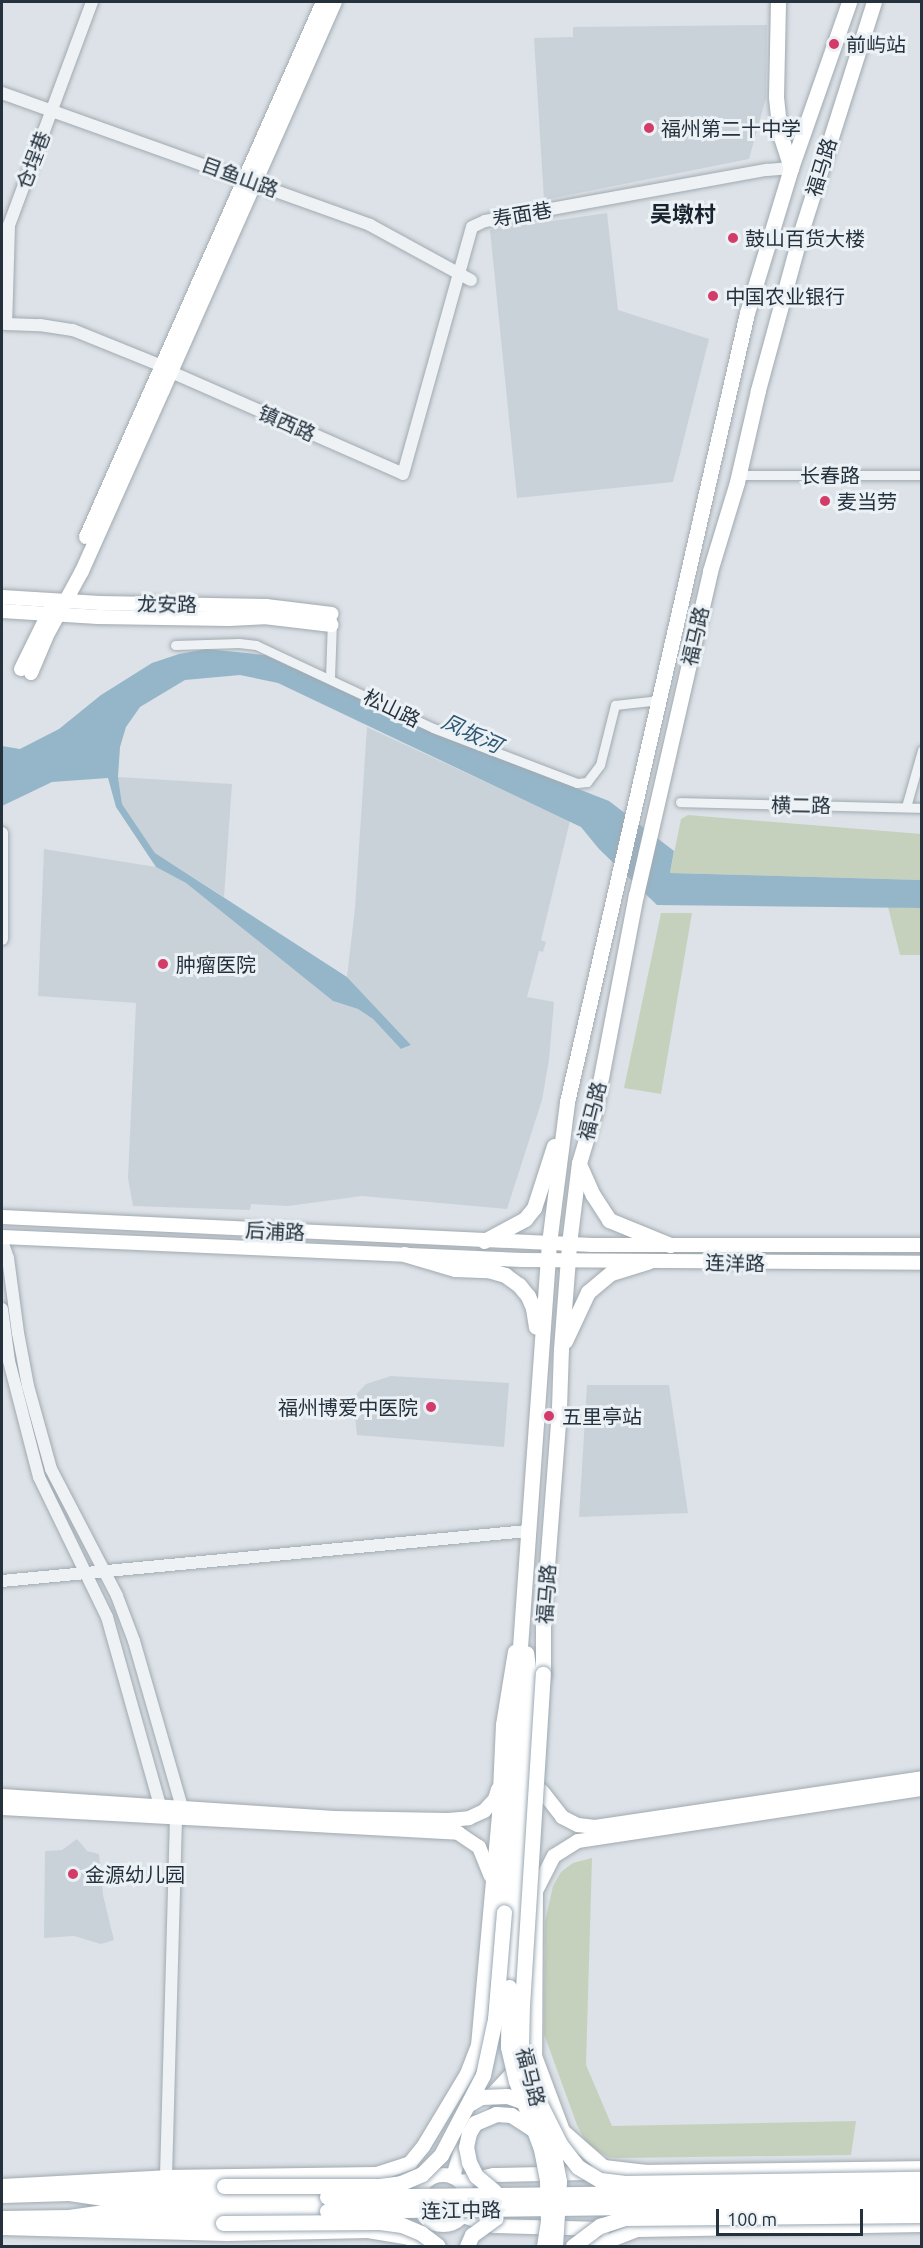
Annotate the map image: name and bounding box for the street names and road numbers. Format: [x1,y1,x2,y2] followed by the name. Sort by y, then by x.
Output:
[11,128,55,192] street label: 仓埕巷
[801,135,841,199] street label: 福马路
[198,152,282,202] street label: 目鱼山路
[490,197,554,231] street label: 寿面巷
[255,400,319,446] street label: 镇西路
[800,463,860,487] street label: 长春路
[137,591,197,617] street label: 龙安路
[677,604,713,668] street label: 福马路
[360,684,424,732] street label: 松山路
[771,792,831,818] street label: 横二路
[573,1079,611,1143] street label: 福马路
[244,1217,306,1245] street label: 后浦路
[705,1250,765,1276] street label: 连洋路
[532,1563,560,1625] street label: 福马路
[512,2045,550,2109] street label: 福马路
[421,2197,501,2223] street label: 连江中路

